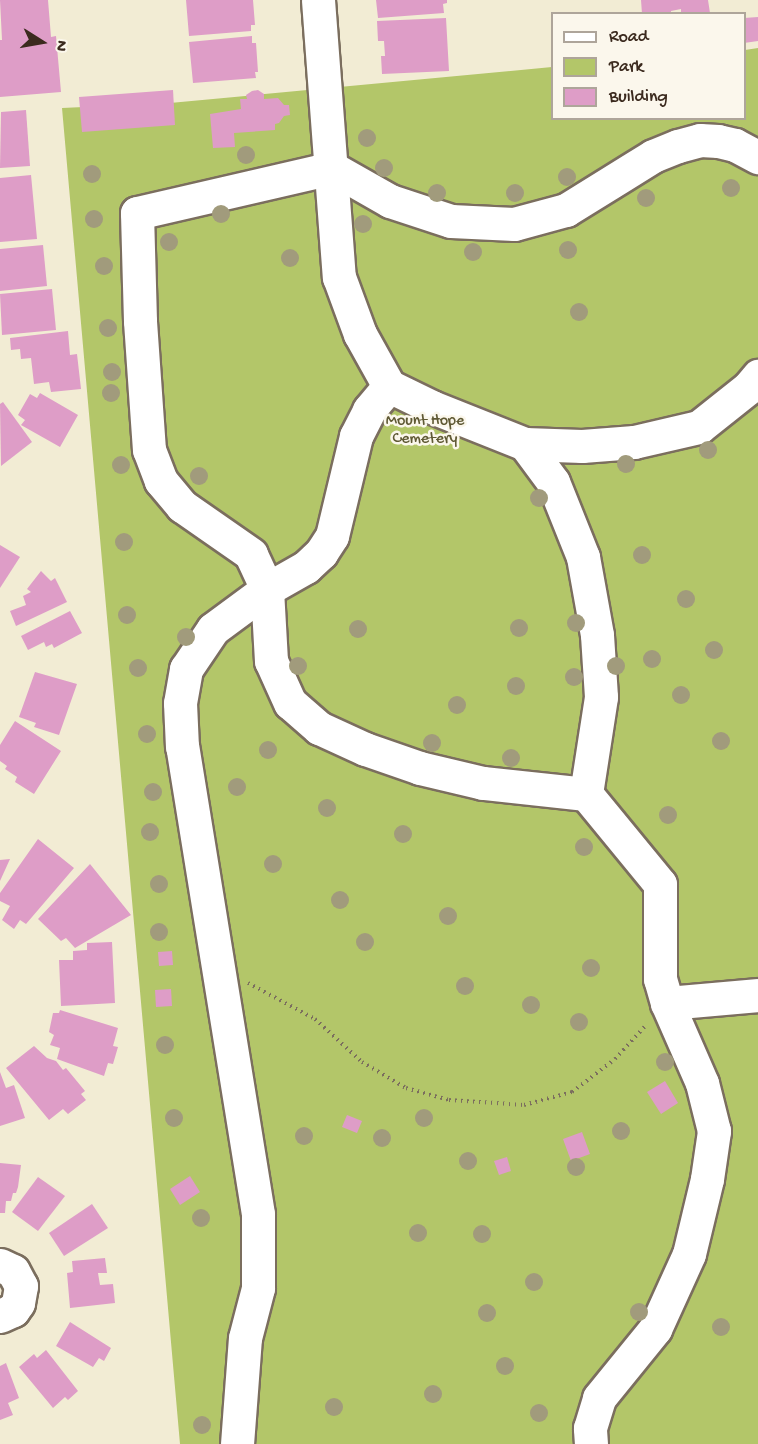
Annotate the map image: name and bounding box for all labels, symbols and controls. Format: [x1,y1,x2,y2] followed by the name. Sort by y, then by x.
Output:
[12,12,72,72] north arrow
[551,12,746,120] legend
[609,27,648,48] text: Road
[50,39,70,52] text: N
[609,57,643,78] text: Park
[609,87,668,108] text: Building
[386,412,464,450] park label: Mount Hope Cemetery

